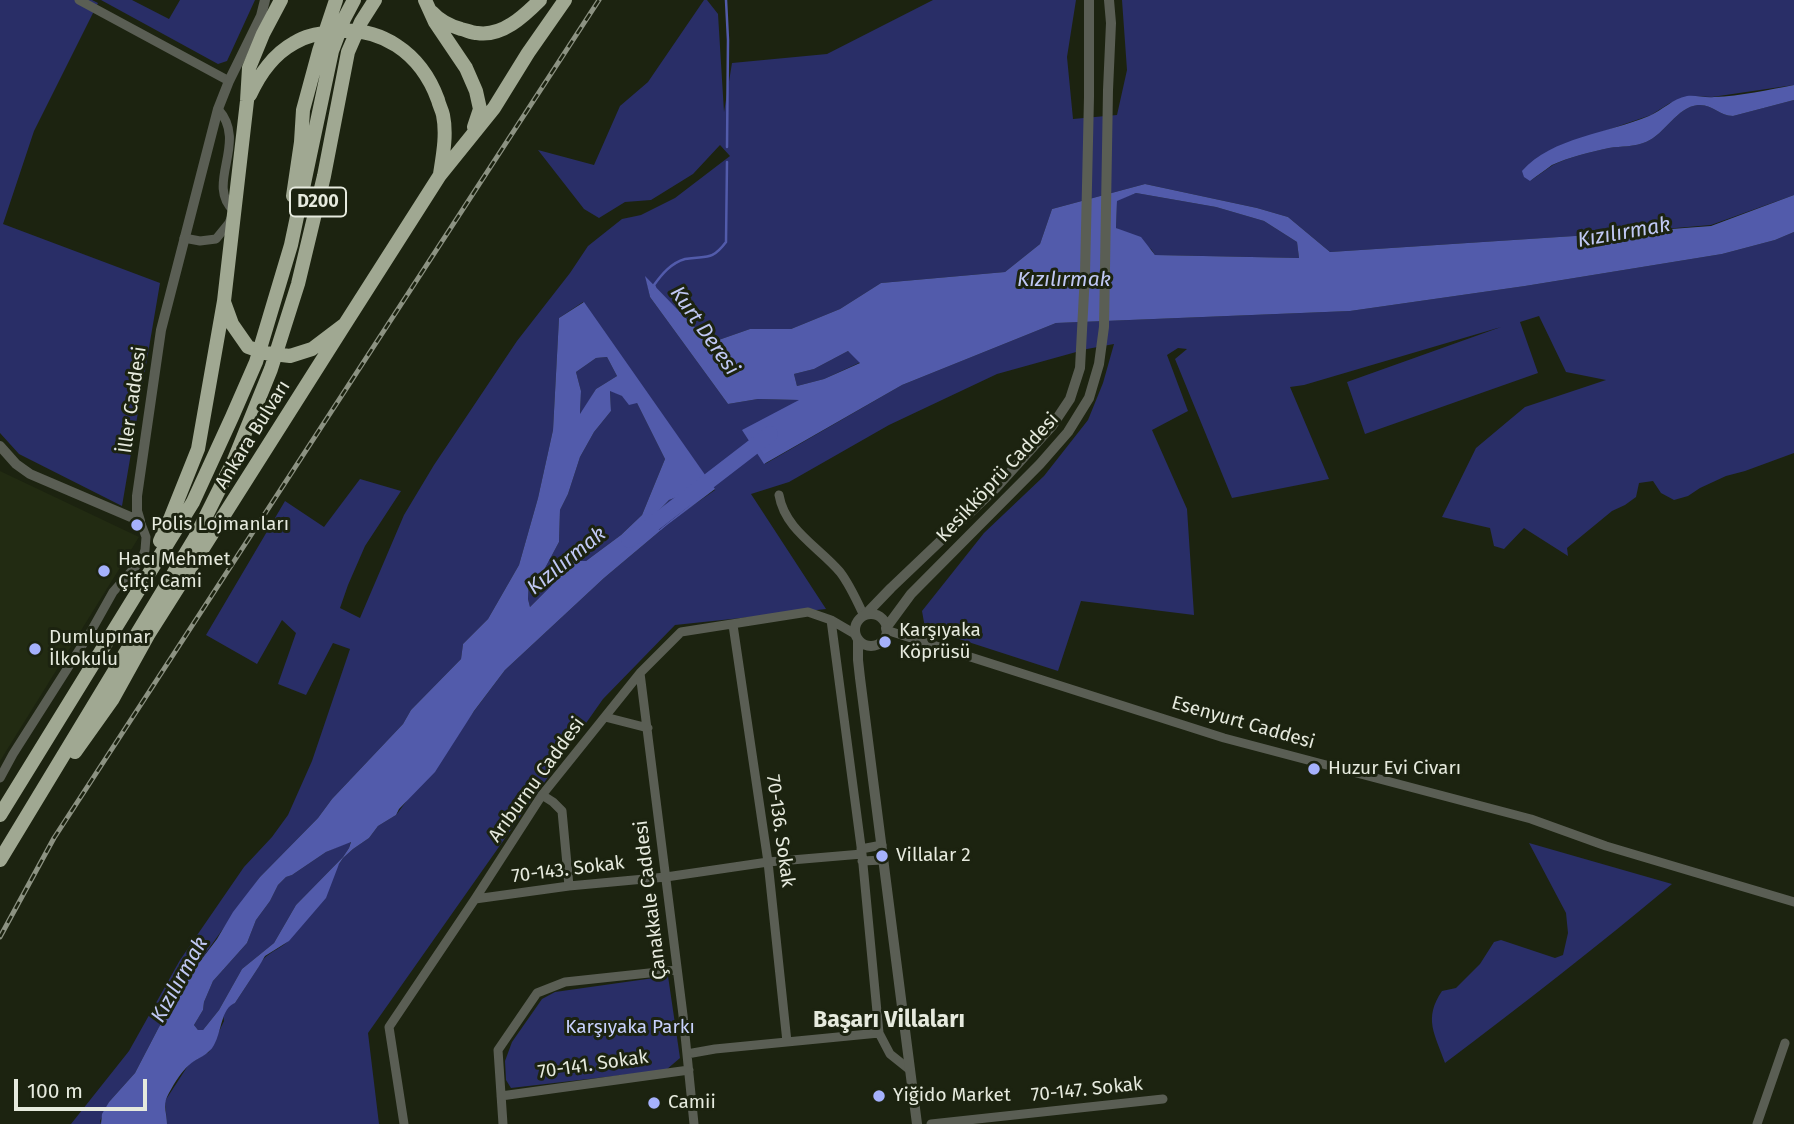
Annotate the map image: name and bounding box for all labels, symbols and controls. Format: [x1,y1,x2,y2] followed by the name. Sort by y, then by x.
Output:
[290,188,346,216] road number: D200
[1575,212,1673,254] water label: Kızılırmak
[1017,267,1111,293] water label: Kızılırmak
[664,282,744,380] water label: Kurt Deresi
[114,345,152,455] street label: İller Caddesi
[211,376,295,494] street label: Ankara Bulvarı
[932,409,1064,547] street label: Kesikköprü Caddesi
[151,514,289,536] place label: Polis Lojmanları
[129,517,145,533] marker: Polis Lojmanları
[522,522,612,600] water label: Kızılırmak
[118,549,230,593] place label: Hacı Mehmet Çifçi Cami
[96,563,112,579] marker: Hacı Mehmet Çifçi Cami
[899,620,981,664] place label: Karşıyaka Köprüsü
[49,627,151,671] place label: Dumlupınar İlkokulu
[877,634,893,650] marker: Karşıyaka Köprüsü
[27,641,43,657] marker: Dumlupınar İlkokulu
[1169,692,1317,754] street label: Esenyurt Caddesi
[484,713,590,847] street label: Arıburnu Caddesi
[1328,758,1461,780] place label: Huzur Evi Civarı
[1306,761,1322,777] marker: Huzur Evi Civarı
[761,773,799,889] street label: 70-136. Sokak
[630,819,672,981] street label: Çanakkale Caddesi
[896,845,971,867] place label: Villalar 2
[874,848,890,864] marker: Villalar 2
[510,852,626,888] street label: 70-143. Sokak
[146,933,214,1027] water label: Kızılırmak
[813,1007,965,1035] district label: Başarı Villaları
[565,1017,695,1039] park label: Karşıyaka Parkı
[536,1046,650,1084] street label: 70-141. Sokak
[18,1064,150,1108] scale bar
[1030,1073,1144,1107] street label: 70-147. Sokak
[27,1078,83,1104] text: 100 m
[893,1085,1011,1107] place label: Yiğido Market
[871,1088,887,1104] marker: Yiğido Market
[668,1092,716,1114] place label: Camii
[646,1095,662,1111] marker: Camii

